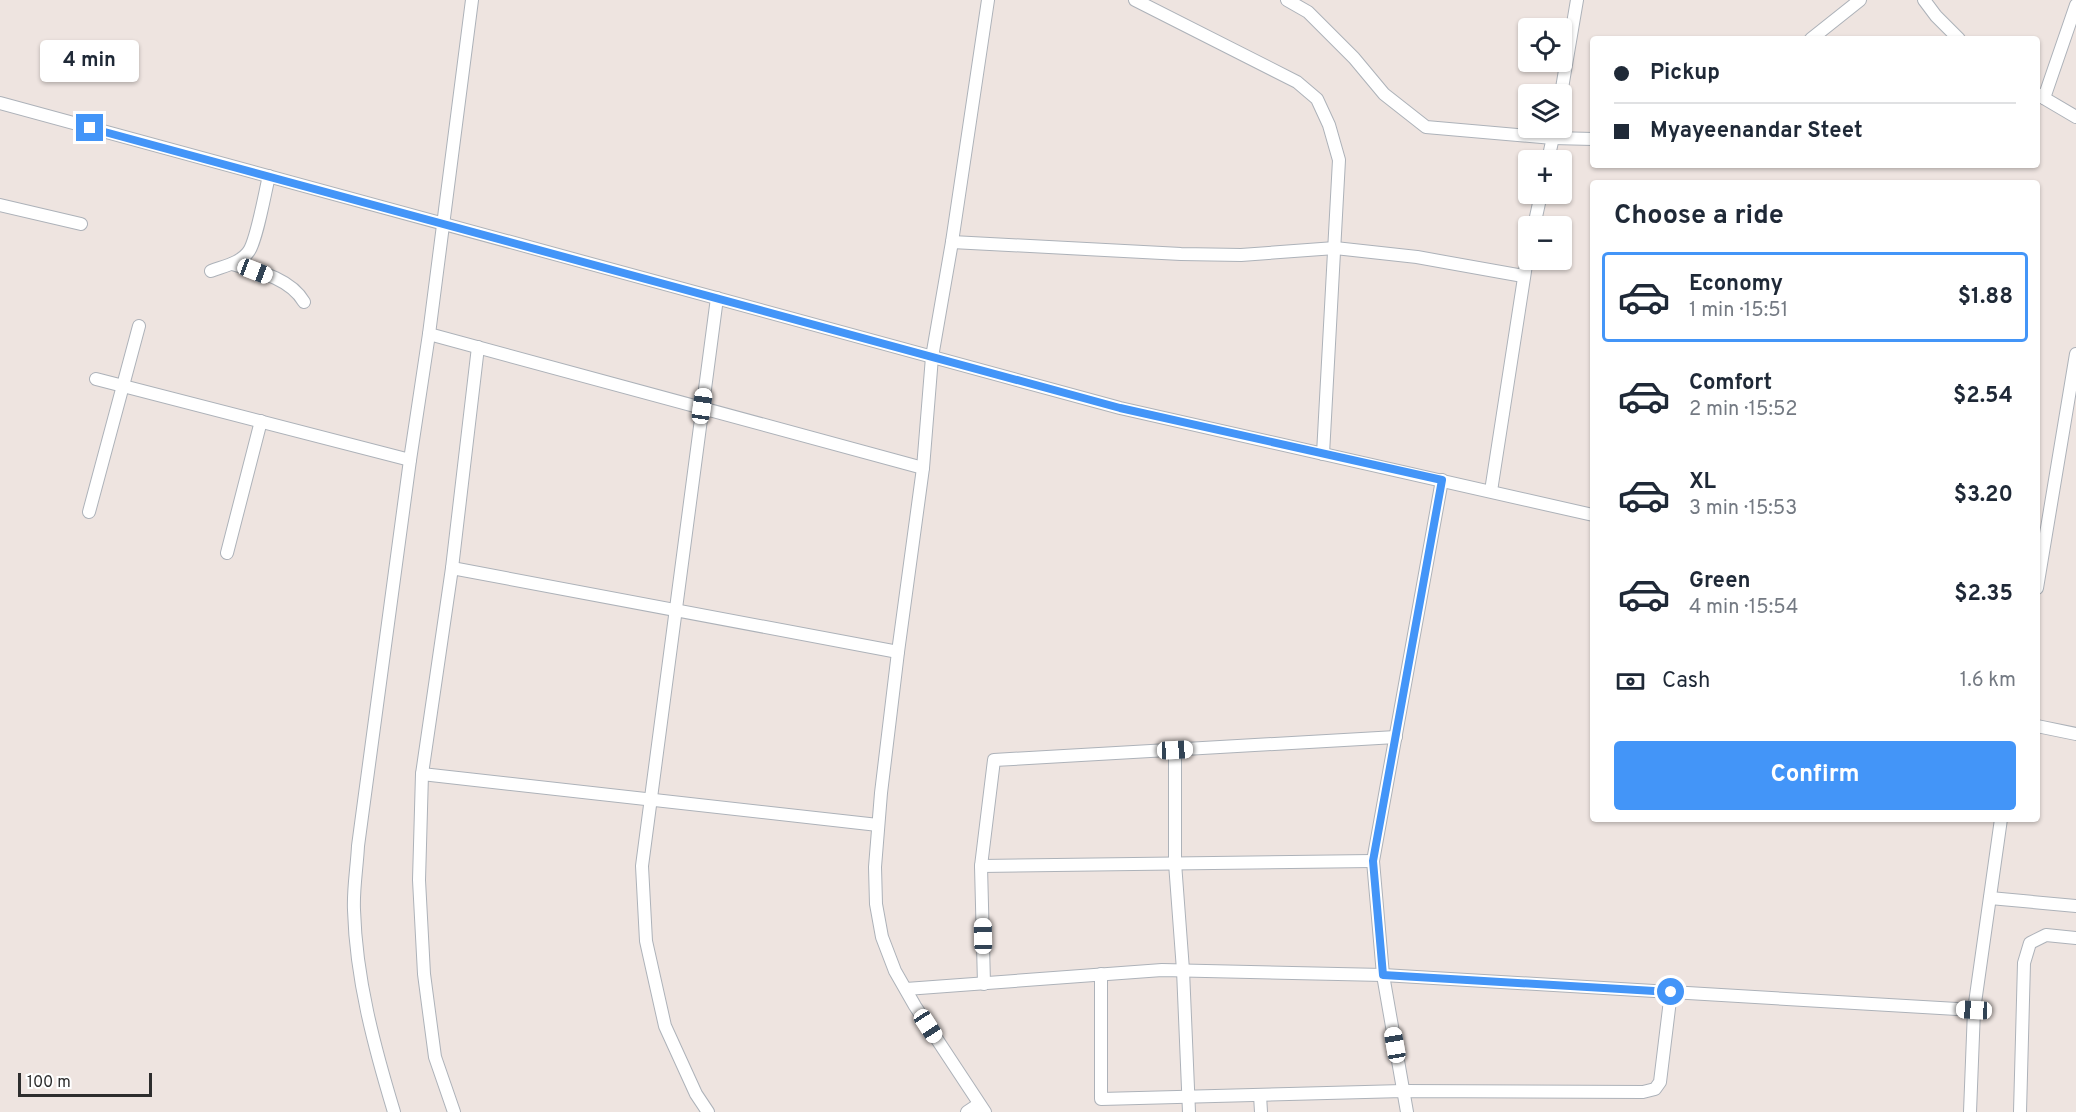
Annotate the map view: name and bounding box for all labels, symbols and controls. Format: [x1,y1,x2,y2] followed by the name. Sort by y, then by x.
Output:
[1518,18,1572,270] map controls
[1518,18,1572,72] button: locate
[40,41,140,83] callout: 4 min
[63,48,116,74] text: 4 min
[1650,60,1720,87] text: Pickup
[1518,84,1572,138] button: layers
[76,114,103,141] route end
[1650,118,1863,145] text: Myayeenandar Steet
[1518,150,1572,204] button: +
[1614,199,1784,233] text: Choose a ride
[1518,216,1572,270] button: −
[235,256,275,286] car
[1617,270,1671,324] icon: car
[1689,271,1783,298] text: Economy
[1958,284,2013,311] text: $1.88
[1689,298,1788,324] text: 1 min · 15:51
[1617,369,1671,423] icon: car
[1689,370,1772,397] text: Comfort
[1953,383,2013,410] text: $2.54
[691,387,713,425] car
[1689,397,1798,423] text: 2 min · 15:52
[1617,468,1671,522] icon: car
[1689,469,1716,496] text: XL
[1954,482,2013,509] text: $3.20
[1689,496,1797,522] text: 3 min · 15:53
[1617,567,1671,621] icon: car
[1689,568,1751,595] text: Green
[1954,581,2013,608] text: $2.35
[1689,595,1798,621] text: 4 min · 15:54
[1614,665,1647,698] icon: cash
[1662,668,1711,695] text: Cash
[1960,668,2016,694] text: 1.6 km
[1157,740,1193,760] car
[1614,741,2016,810] button: Confirm
[974,918,992,954] car
[1657,978,1684,1005] route start
[1956,1000,1992,1020] car
[911,1006,945,1046] car
[1383,1026,1407,1064] car
[18,1070,152,1098] scale bar
[27,1073,71,1093] text: 100 m

